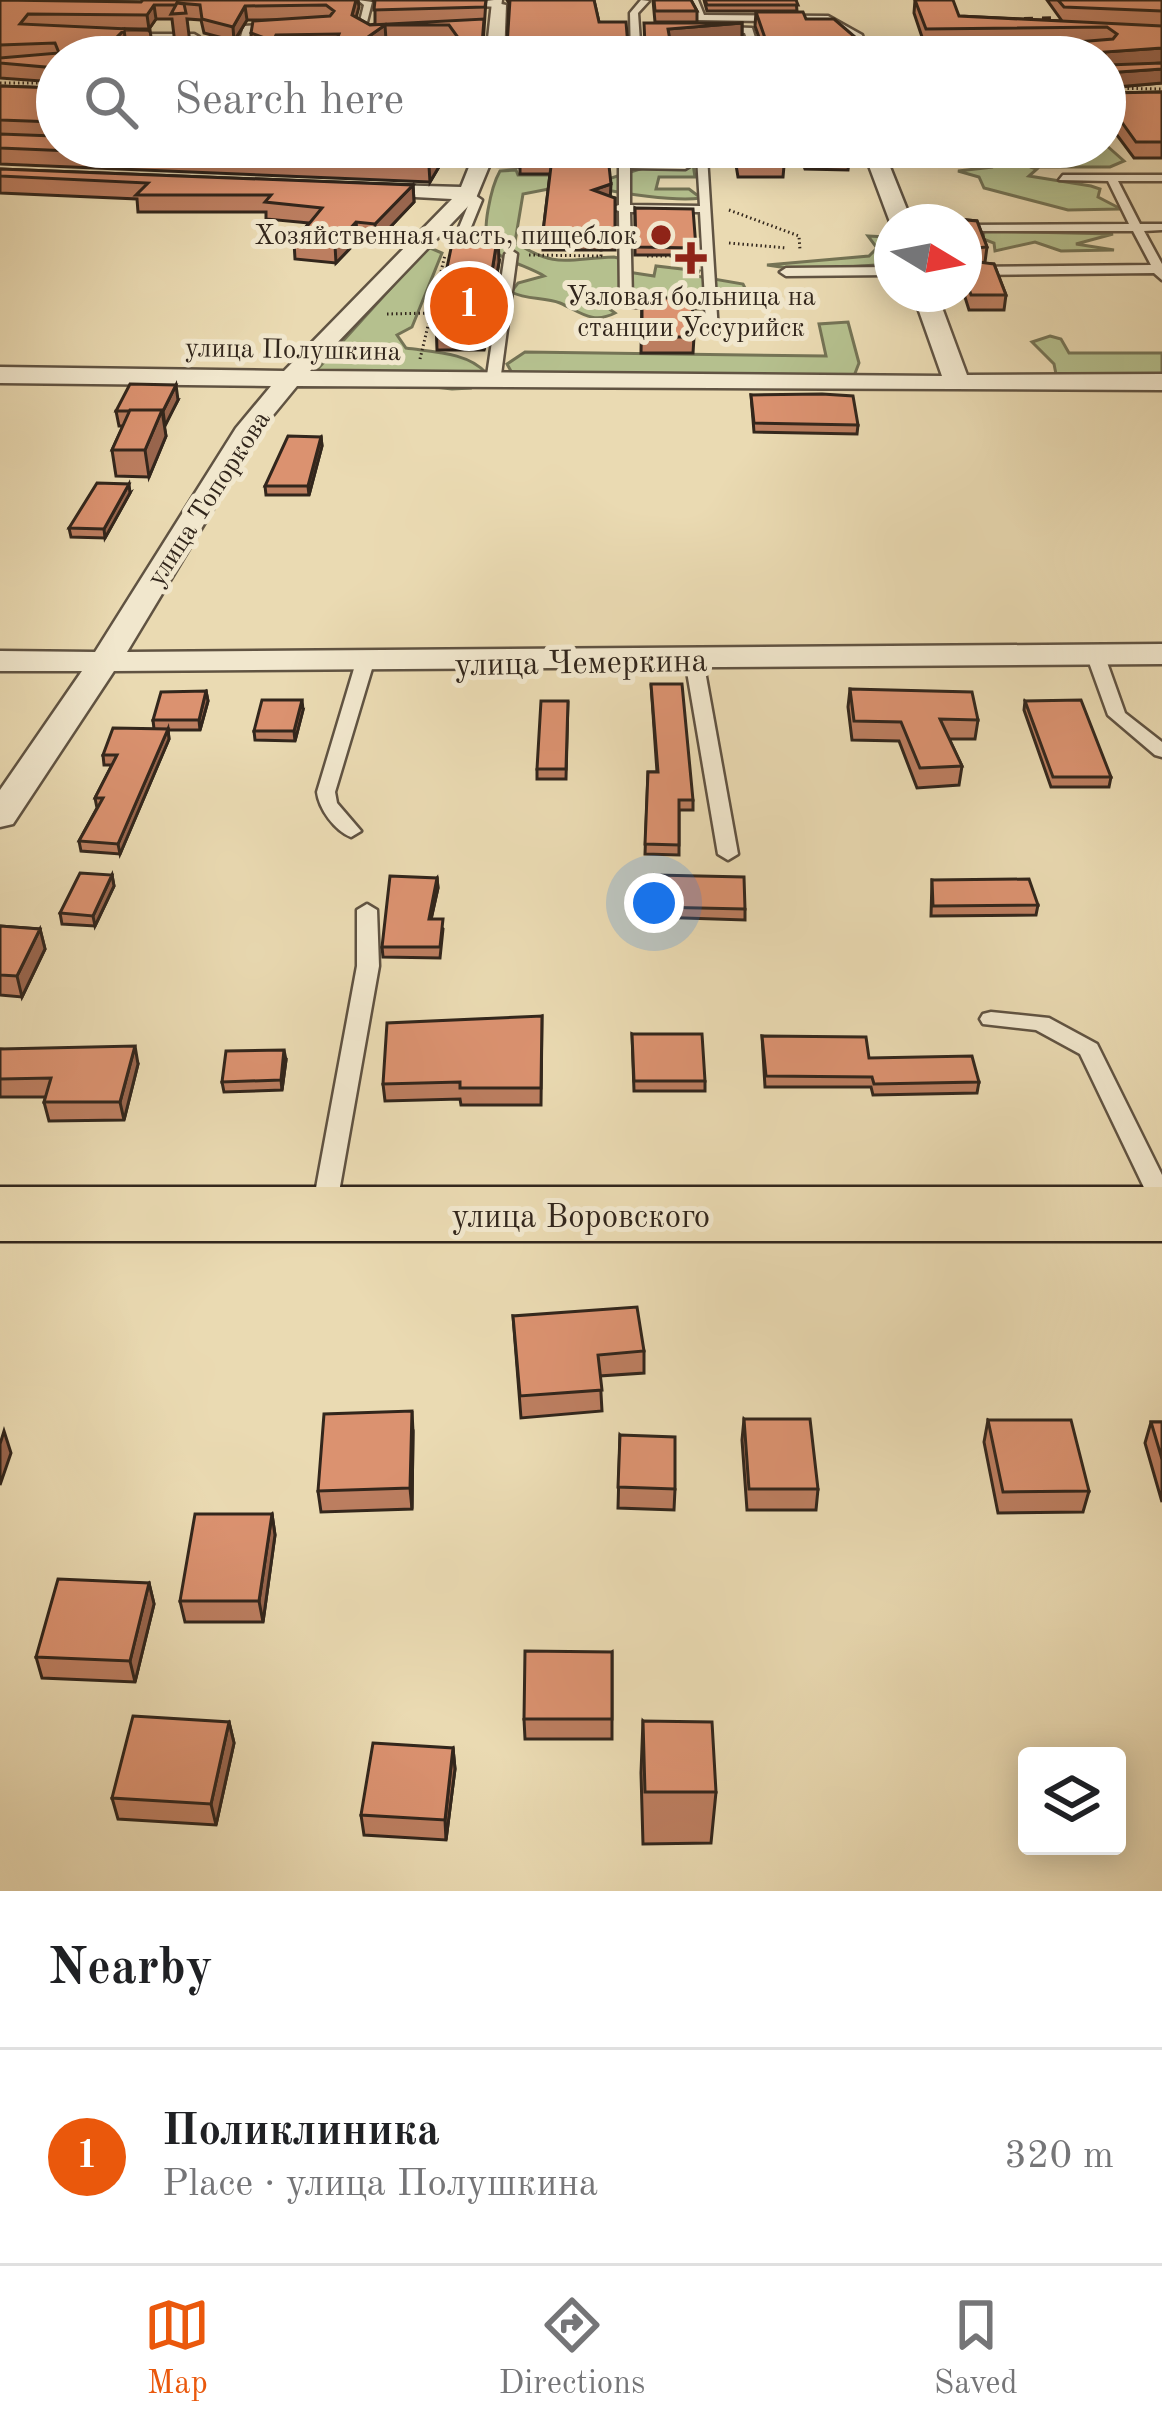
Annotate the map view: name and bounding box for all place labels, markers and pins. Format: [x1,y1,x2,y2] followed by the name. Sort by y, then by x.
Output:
[648,222,674,248] marker: Хозяйственная часть, пищеблок
[254,223,637,250] place label: Хозяйственная часть, пищеблок
[675,242,707,274] marker: Узловая больница на станции Уссурийск
[430,261,508,351] pin: 1
[566,284,816,342] place label: Узловая больница на станции Уссурийск

